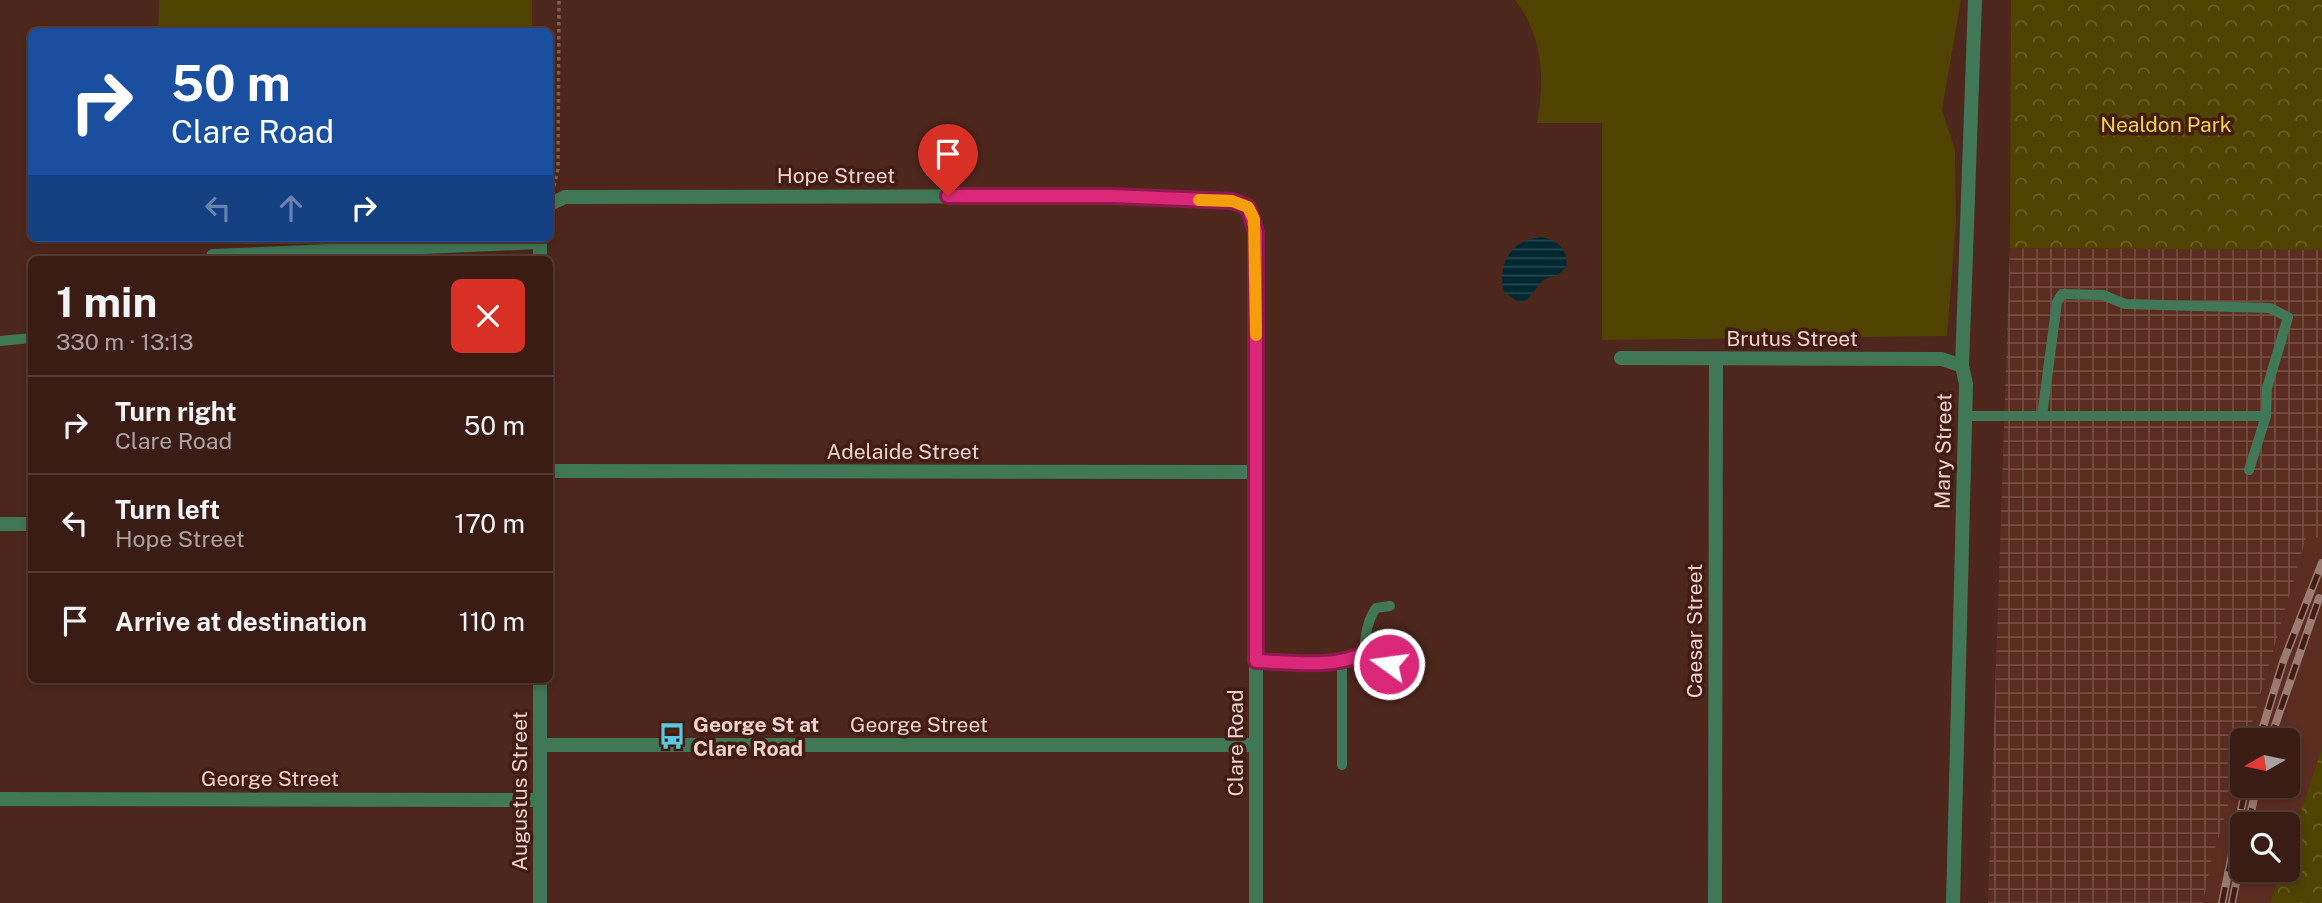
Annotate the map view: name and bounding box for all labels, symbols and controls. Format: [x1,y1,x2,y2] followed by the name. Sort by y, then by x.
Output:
[171,54,291,112] text: 50 m
[56,56,147,147] icon: right
[2100,112,2232,137] park label: Nealdon Park
[171,113,334,150] text: Clare Road
[918,124,978,196] pin
[929,135,967,173] icon: arrive
[777,163,895,188] street label: Hope Street
[199,189,237,227] icon: left
[272,189,310,227] icon: ahead
[345,189,383,227] icon: right
[56,277,157,326] text: 1 min
[451,279,525,353] button: close
[1726,326,1858,351] street label: Brutus Street
[56,328,193,355] text: 330 m · 13:13
[1929,393,1957,509] street label: Mary Street
[115,396,237,427] text: Turn right
[56,406,94,444] icon: right
[464,410,525,441] text: 50 m
[115,427,232,454] text: Clare Road
[827,439,979,464] street label: Adelaide Street
[115,494,220,525] text: Turn left
[56,504,94,542] icon: left
[455,508,525,539] text: 170 m
[115,525,245,552] text: Hope Street
[1682,564,1707,698] street label: Caesar Street
[56,602,94,640] icon: arrive
[115,606,367,637] text: Arrive at destination
[459,606,525,637] text: 110 m
[1352,627,1426,701] position arrow
[1223,690,1248,796] street label: Clare Road
[507,711,532,871] street label: Augustus Street
[693,712,819,761] place label: George St at Clare Road
[850,712,988,737] street label: George Street
[657,721,687,751] bus stop icon: George St at Clare Road
[2230,728,2300,798] north arrow
[2230,728,2300,882] map controls
[201,766,339,791] street label: George Street
[2230,812,2300,882] button: search

